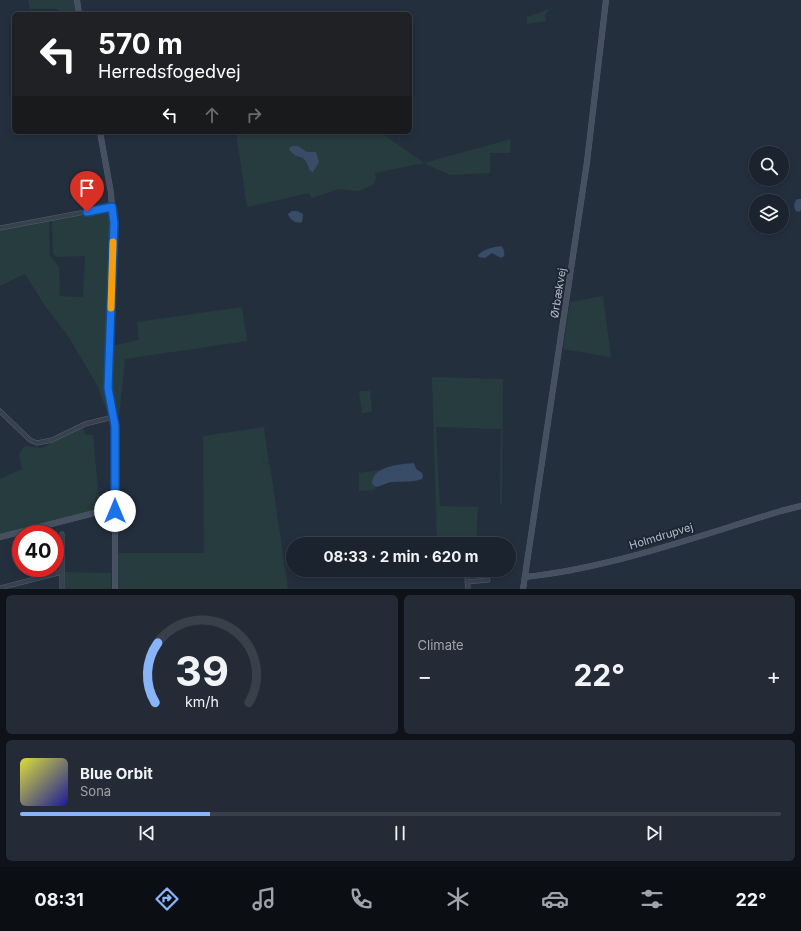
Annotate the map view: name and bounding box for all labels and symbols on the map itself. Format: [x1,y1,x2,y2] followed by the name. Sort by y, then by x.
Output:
[70,171,104,212] pin
[547,267,569,319] street label: Ørbækvej
[94,490,136,532] position arrow
[627,520,695,552] street label: Holmdrupvej
[12,525,64,577] speed limit sign: 40

